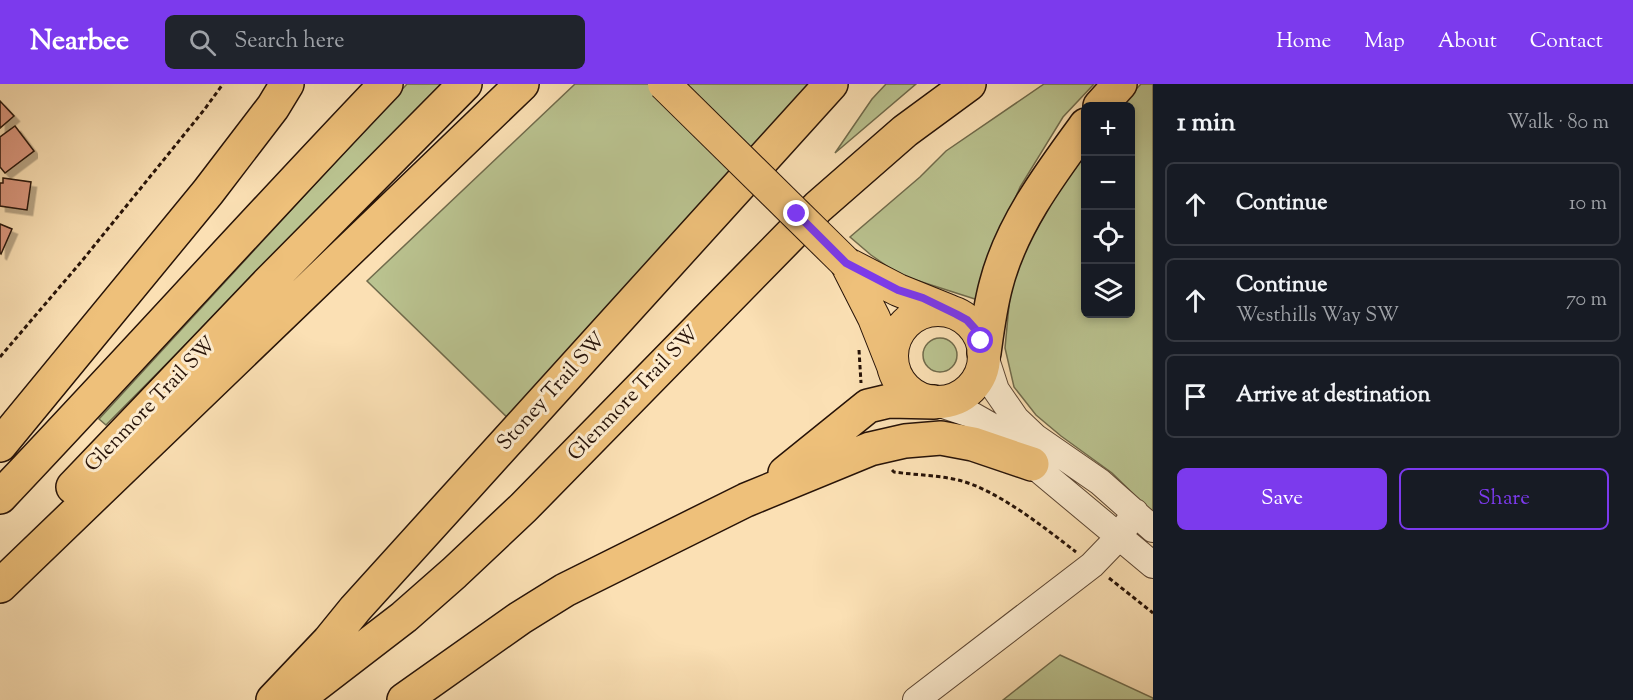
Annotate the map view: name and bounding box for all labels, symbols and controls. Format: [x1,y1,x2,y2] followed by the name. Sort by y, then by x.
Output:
[165,15,585,69] search box
[30,22,129,62] text: Nearbee
[186,26,219,59] icon: search
[234,26,345,58] text: Search here
[1276,27,1331,57] text: Home
[1364,27,1405,57] text: Map
[1438,27,1497,57] text: About
[1530,27,1603,57] text: Contact
[1081,102,1135,318] map controls
[1081,102,1135,156] button: +
[1177,105,1236,142] text: 1 min
[1507,109,1609,138] text: Walk · 80 m
[1081,156,1135,210] button: −
[1179,188,1212,221] icon: ahead
[1236,188,1327,220] text: Continue
[1569,190,1607,219] text: 10 m
[783,200,809,226] route end
[1081,210,1135,264] button: locate
[1081,264,1135,318] button: layers
[1236,270,1327,302] text: Continue
[1179,284,1212,317] icon: ahead
[1566,286,1607,315] text: 70 m
[1236,302,1399,331] text: Westhills Way SW
[561,320,707,468] street label: Glenmore Trail SW
[491,326,613,458] street label: Stoney Trail SW
[967,327,993,353] route start
[78,331,224,479] street label: Glenmore Trail SW
[1179,380,1212,413] icon: arrive
[1236,380,1431,412] text: Arrive at destination
[1177,468,1387,530] button: Save
[1399,468,1609,530] button: Share

